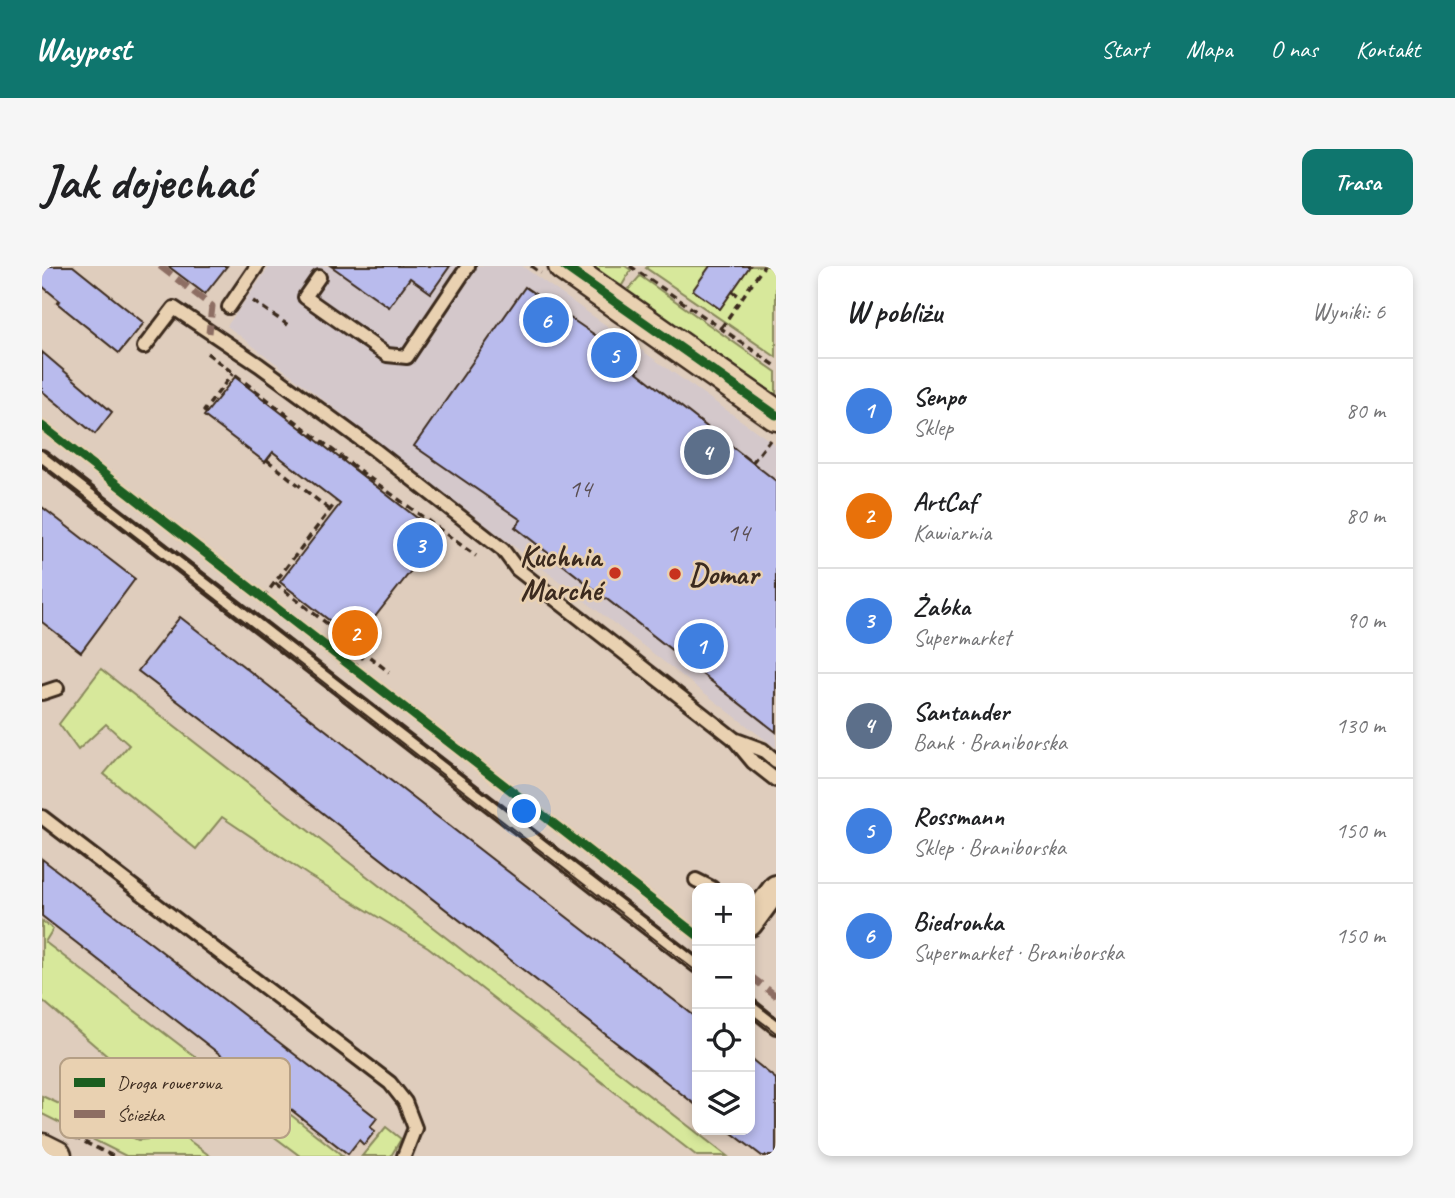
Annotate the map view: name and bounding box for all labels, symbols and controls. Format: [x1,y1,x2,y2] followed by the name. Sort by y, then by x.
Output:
[35,28,131,70] text: Waypost
[1101,34,1148,64] text: Start
[1186,34,1233,64] text: Mapa
[1271,34,1318,64] text: O nas
[1356,34,1420,64] text: Kontakt
[1302,149,1413,215] button: Trasa
[42,151,253,213] text: Jak dojechać
[846,293,942,331] text: W pobliżu
[523,294,569,346] pin: 6
[1312,297,1385,326] text: Wyniki: 6
[591,329,637,381] pin: 5
[913,380,965,413] text: Senpo
[864,396,874,425] text: 1
[1346,396,1385,425] text: 80 m
[913,413,953,442] text: Sklep
[684,426,730,478] pin: 4
[568,472,594,505] house number: 14
[913,485,976,518] text: ArtCaf
[864,501,874,530] text: 2
[1346,501,1385,530] text: 80 m
[726,516,752,549] house number: 14
[913,518,991,547] text: Kawiarnia
[397,519,443,571] pin: 3
[519,537,605,609] place label: Kuchnia Marché
[689,555,761,593] place label: Domar
[607,565,623,581] marker: Kuchnia Marché
[667,566,683,582] marker: Domar
[913,590,970,623] text: Żabka
[864,606,874,635] text: 3
[1346,606,1385,635] text: 90 m
[332,607,378,659] pin: 2
[678,620,724,672] pin: 1
[913,623,1011,652] text: Supermarket
[913,695,1009,728] text: Santander
[864,711,874,740] text: 4
[1336,711,1385,740] text: 130 m
[913,728,1067,757] text: Bank · Braniborska
[507,794,541,828] your location
[913,800,1004,833] text: Rossmann
[864,816,874,845] text: 5
[1336,816,1385,845] text: 150 m
[913,833,1066,862] text: Sklep · Braniborska
[692,883,755,1135] map controls
[692,883,755,946] button: +
[913,905,1003,938] text: Biedronka
[864,921,874,950] text: 6
[1336,921,1385,950] text: 150 m
[913,938,1124,967] text: Supermarket · Braniborska
[692,946,755,1009] button: −
[692,1009,755,1072] button: locate
[60,1058,290,1138] legend
[117,1071,224,1095] text: Droga rowerowa
[692,1072,755,1135] button: layers
[117,1103,166,1127] text: Ścieżka

